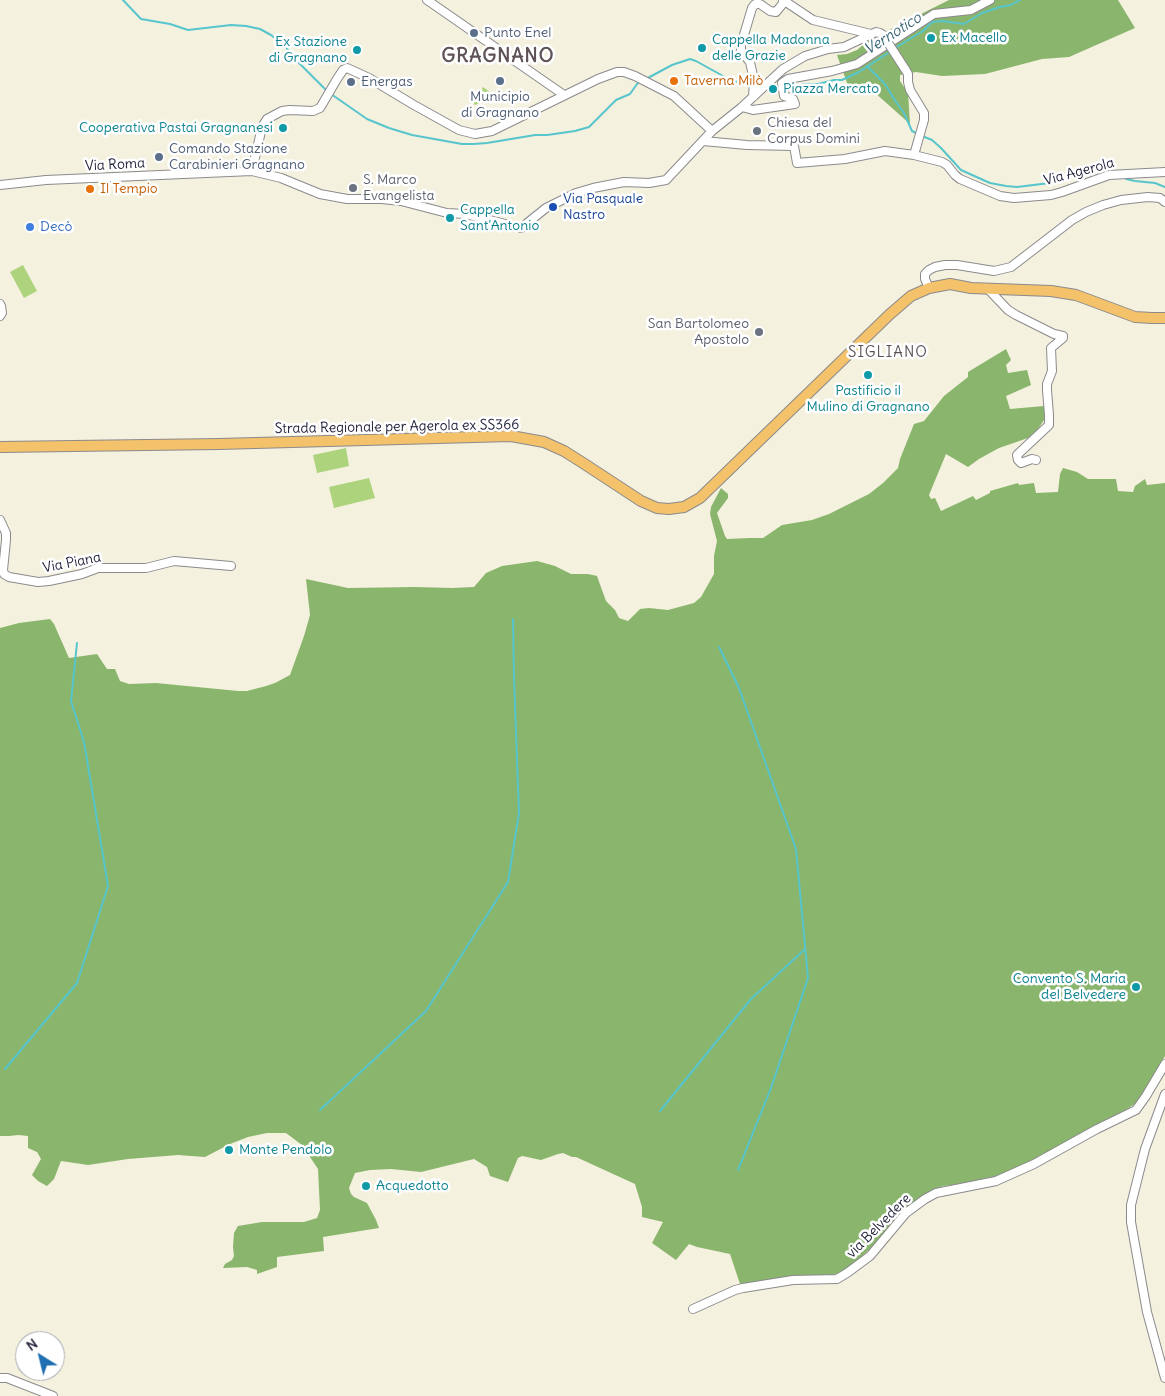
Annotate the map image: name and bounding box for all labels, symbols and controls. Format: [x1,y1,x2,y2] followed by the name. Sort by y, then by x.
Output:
[861,9,925,59] water label: Vernotico
[484,25,551,41] place label: Punto Enel
[468,27,480,39] marker: Punto Enel
[941,30,1007,46] place label: Ex Macello
[712,32,830,64] place label: Cappella Madonna delle Grazie
[925,32,937,44] marker: Ex Macello
[269,34,347,66] place label: Ex Stazione di Gragnano
[696,42,708,54] marker: Cappella Madonna delle Grazie
[351,44,363,56] marker: Ex Stazione di Gragnano
[441,46,555,68] district label: GRAGNANO
[684,73,763,89] place label: Taverna Milò
[361,74,413,90] place label: Energas
[494,75,506,87] marker: Municipio di Gragnano
[668,75,680,87] marker: Taverna Milò
[345,76,357,88] marker: Energas
[783,81,879,97] place label: Piazza Mercato
[767,83,779,95] marker: Piazza Mercato
[461,89,539,121] place label: Municipio di Gragnano
[767,115,860,148] place label: Chiesa del Corpus Domini
[79,120,273,136] place label: Cooperativa Pastai Gragnanesi
[277,122,289,134] marker: Cooperativa Pastai Gragnanesi
[751,125,763,137] marker: Chiesa del Corpus Domini
[169,141,305,174] place label: Comando Stazione Carabinieri Gragnano
[153,151,165,163] marker: Comando Stazione Carabinieri Gragnano
[85,155,145,175] street label: Via Roma
[1042,155,1116,189] street label: Via Agerola
[363,172,435,204] place label: S. Marco Evangelista
[100,181,158,197] place label: Il Tempio
[347,182,359,194] marker: S. Marco Evangelista
[84,183,96,195] marker: Il Tempio
[563,191,643,223] place label: Via Pasquale Nastro
[547,201,559,213] marker: Via Pasquale Nastro
[460,202,539,234] place label: Cappella Sant'Antonio
[444,212,456,224] marker: Cappella Sant'Antonio
[40,219,72,235] place label: Decò
[24,221,36,233] marker: Decò
[648,316,749,348] place label: San Bartolomeo Apostolo
[753,326,765,338] marker: San Bartolomeo Apostolo
[847,344,929,362] district label: SIGLIANO
[862,369,874,381] marker: Pastificio il Mulino di Gragnano
[806,383,930,416] place label: Pastificio il Mulino di Gragnano
[275,416,519,438] street label: Strada Regionale per Agerola ex SS366
[42,549,102,577] street label: Via Piana
[1013,971,1126,1004] place label: Convento S. Maria del Belvedere
[1130,981,1142,993] marker: Convento S. Maria del Belvedere
[239,1142,332,1158] place label: Monte Pendolo
[223,1144,235,1156] marker: Monte Pendolo
[376,1178,449,1194] place label: Acquedotto
[360,1180,372,1192] marker: Acquedotto
[843,1190,915,1262] street label: via Belvedere
[15,1331,65,1381] north arrow
[23,1335,41,1355] text: N

